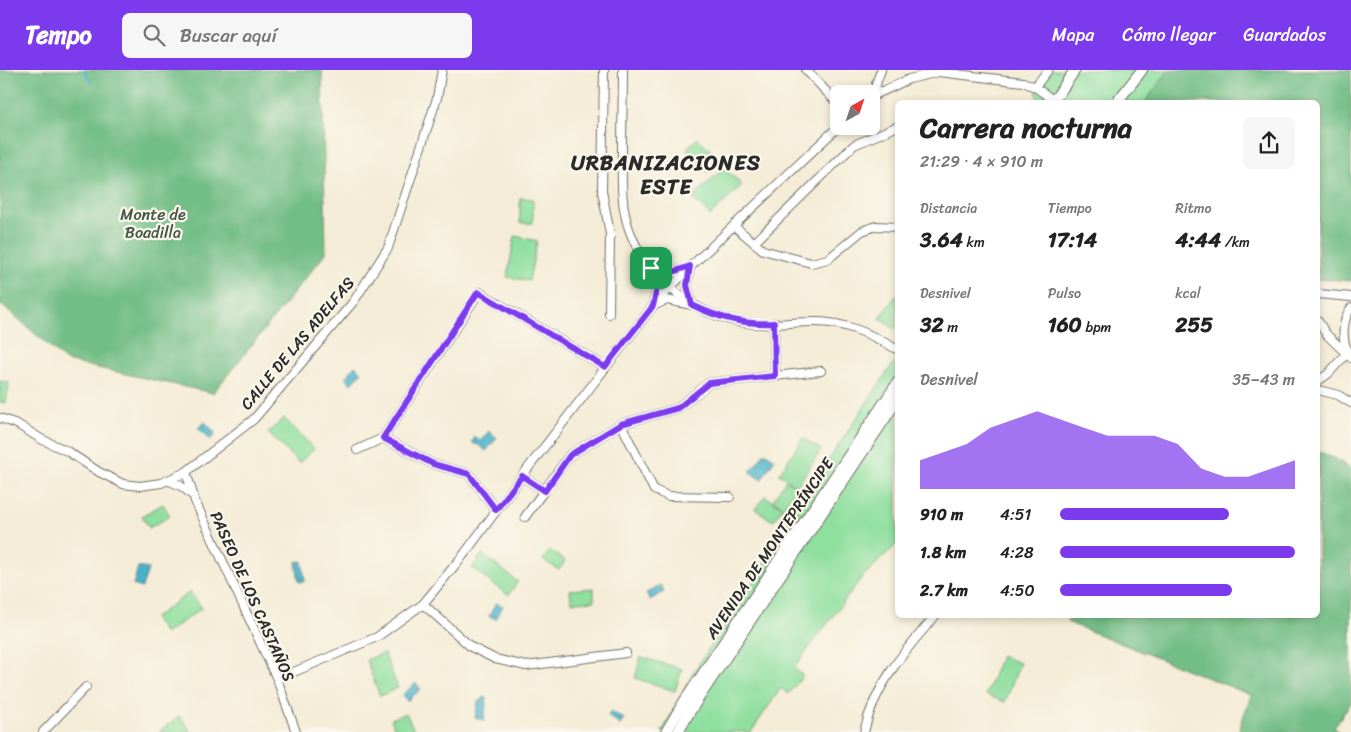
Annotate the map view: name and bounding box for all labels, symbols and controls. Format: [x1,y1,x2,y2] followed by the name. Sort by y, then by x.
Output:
[122,13,472,58] search box
[25,14,92,56] text: Tempo
[180,19,277,52] text: Buscar aquí
[1052,19,1094,51] text: Mapa
[1122,19,1215,51] text: Cómo llegar
[1243,19,1326,51] text: Guardados
[140,21,168,49] icon: search
[830,85,880,135] north arrow
[830,85,880,135] map controls
[920,103,1132,152] text: Carrera nocturna
[1243,117,1295,169] button: share
[571,144,761,206] district label: URBANIZACIONES ESTE
[920,147,1043,176] text: 21:29 · 4 × 910 m
[920,196,977,221] text: Distancia
[1048,196,1092,221] text: Tiempo
[1175,196,1212,221] text: Ritmo
[120,200,186,247] park label: Monte de Boadilla
[920,221,963,259] text: 3.64
[1048,221,1097,259] text: 17:14
[1175,221,1221,259] text: 4:44
[963,230,985,255] text: km
[1221,230,1250,255] text: /km
[630,247,672,289] pin
[637,254,665,282] icon: arrive
[233,270,362,417] street label: CALLE DE LAS ADELFAS
[920,281,971,306] text: Desnivel
[1048,281,1081,306] text: Pulso
[1175,281,1201,306] text: kcal
[920,306,944,344] text: 32
[1048,306,1082,344] text: 160
[1175,306,1213,344] text: 255
[944,315,958,340] text: m
[1082,315,1111,340] text: bpm
[920,365,978,394] text: Desnivel
[1232,365,1295,394] text: 35–43 m
[697,450,842,646] street label: AVENIDA DE MONTEPRÍNCIPE
[920,500,963,529] text: 910 m
[1000,500,1031,529] text: 4:51
[202,506,303,687] street label: PASEO DE LOS CASTAÑOS
[920,538,966,567] text: 1.8 km
[1000,538,1034,567] text: 4:28
[920,576,968,605] text: 2.7 km
[1000,576,1035,605] text: 4:50

